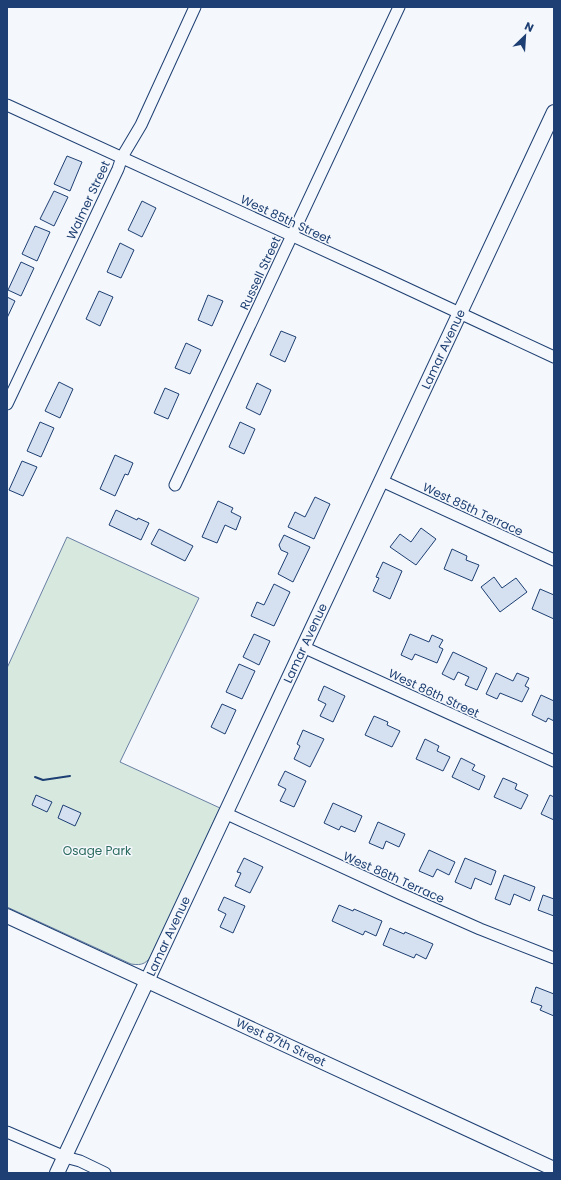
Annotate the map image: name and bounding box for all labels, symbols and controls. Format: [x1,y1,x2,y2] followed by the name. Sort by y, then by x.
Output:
[505,16,545,56] north arrow
[522,18,536,36] text: N
[62,158,114,242] street label: Walmer Street
[238,190,334,248] street label: West 85th Street
[236,234,284,312] street label: Russell Street
[417,306,469,392] street label: Lamar Avenue
[420,478,526,540] street label: West 85th Terrace
[279,600,331,686] street label: Lamar Avenue
[386,664,482,722] street label: West 86th Street
[63,842,132,859] park label: Osage Park
[341,847,447,907] street label: West 86th Terrace
[142,893,194,979] street label: Lamar Avenue
[233,1014,329,1070] street label: West 87th Street

